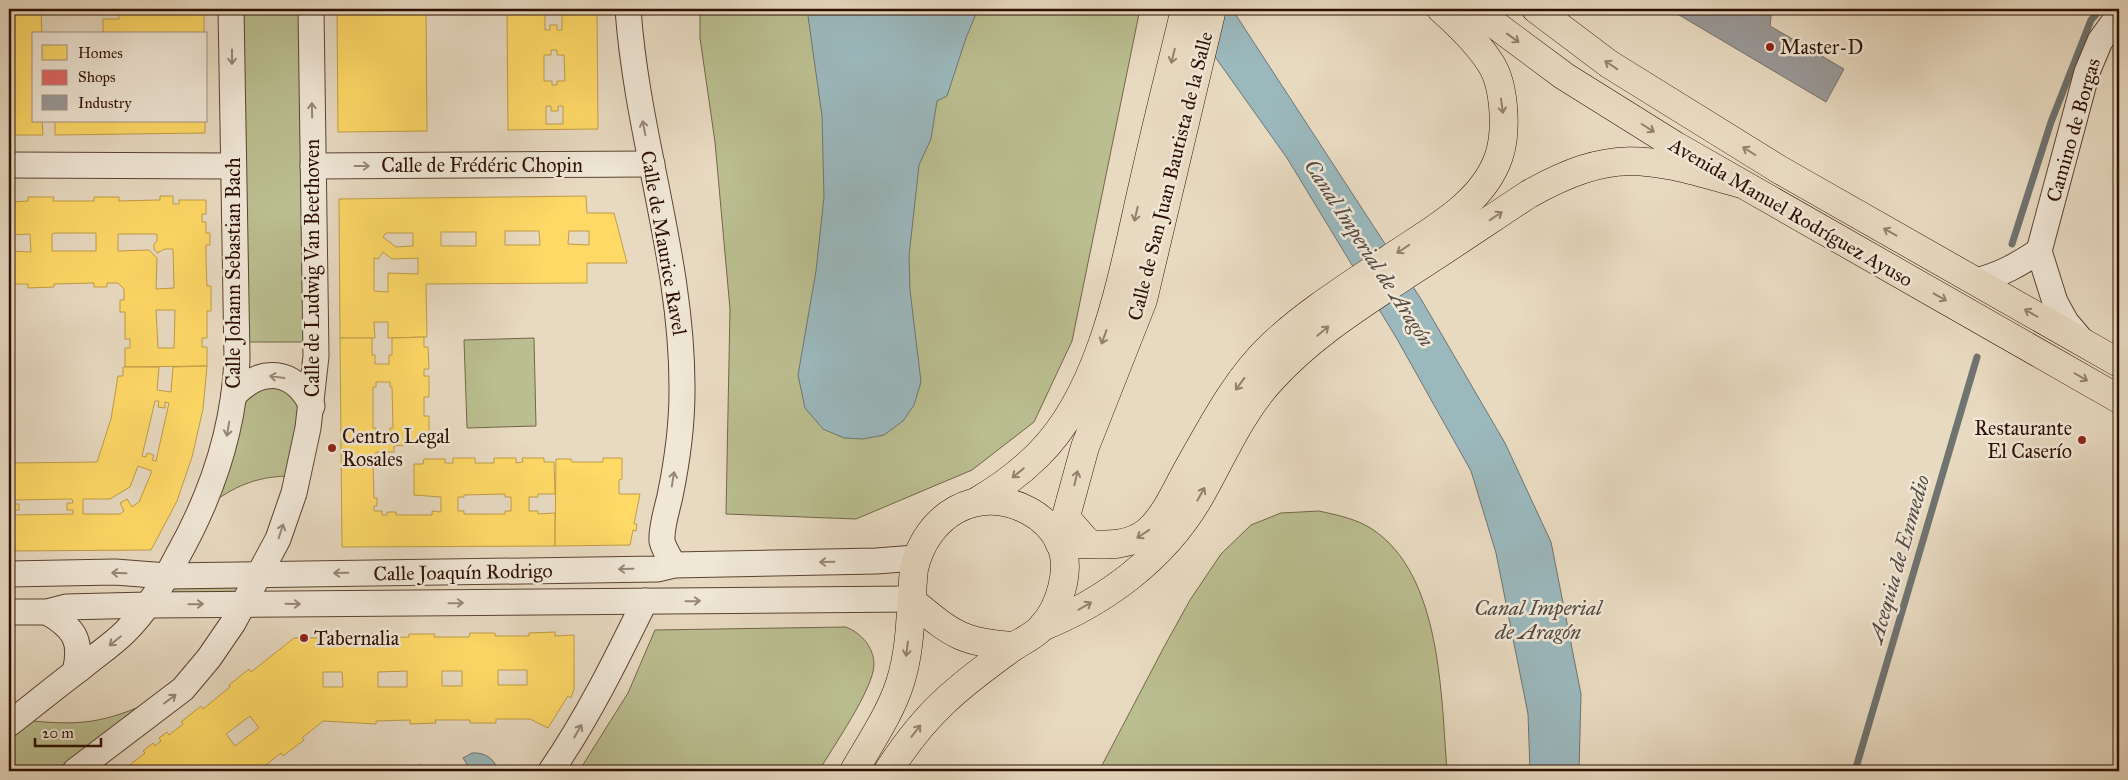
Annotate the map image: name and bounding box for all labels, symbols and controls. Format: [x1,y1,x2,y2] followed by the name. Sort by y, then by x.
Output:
[1122,29,1219,323] street label: Calle de San Juan Bautista de la Salle
[32,32,208,122] legend
[1506,33,1520,43] one-way arrow
[1780,35,1863,59] place label: Master-D
[1764,41,1776,53] marker: Master-D
[78,44,123,62] text: Homes
[1168,48,1177,64] one-way arrow
[227,49,236,65] one-way arrow
[2041,55,2106,205] street label: Camino de Borgas
[1605,60,1619,70] one-way arrow
[78,68,116,86] text: Shops
[78,94,132,112] text: Industry
[1497,98,1507,114] one-way arrow
[307,102,317,118] one-way arrow
[639,121,649,137] one-way arrow
[1640,124,1654,134] one-way arrow
[1664,132,1917,293] street label: Avenida Manuel Rodríguez Ayuso
[300,139,325,397] street label: Calle de Ludwig Van Beethoven
[1743,146,1757,156] one-way arrow
[636,149,692,338] street label: Calle de Maurice Ravel
[381,153,583,177] street label: Calle de Frédéric Chopin
[1299,154,1439,352] water label: Canal Imperial de Aragón
[221,157,246,389] street label: Calle Johann Sebastian Bach
[354,161,370,171] one-way arrow
[1131,206,1140,222] one-way arrow
[1489,211,1503,221] one-way arrow
[1883,227,1897,237] one-way arrow
[1397,244,1411,254] one-way arrow
[1932,292,1947,302] one-way arrow
[2025,307,2039,317] one-way arrow
[1316,326,1329,337] one-way arrow
[1099,329,1108,344] one-way arrow
[269,371,285,381] one-way arrow
[2074,373,2088,383] one-way arrow
[1234,377,1245,390] one-way arrow
[1974,416,2072,463] place label: Restaurante El Caserío
[222,421,232,437] one-way arrow
[342,424,451,471] place label: Centro Legal Rosales
[2076,434,2088,446] marker: Restaurante El Caserío
[326,442,338,454] marker: Centro Legal Rosales
[1012,467,1025,478] one-way arrow
[1072,470,1081,486] one-way arrow
[668,472,678,488] one-way arrow
[1862,472,1935,648] water label: Acequia de Enmedio
[1196,488,1206,502] one-way arrow
[277,523,286,539] one-way arrow
[1136,529,1150,539] one-way arrow
[819,557,836,567] one-way arrow
[373,558,553,587] street label: Calle Joaquín Rodrigo
[618,565,634,574] one-way arrow
[111,568,127,577] one-way arrow
[334,568,350,578] one-way arrow
[1474,595,1604,645] water label: Canal Imperial de Aragón
[685,596,701,606] one-way arrow
[447,598,463,608] one-way arrow
[188,599,204,609] one-way arrow
[284,599,301,609] one-way arrow
[1078,600,1092,610] one-way arrow
[314,626,400,650] place label: Tabernalia
[298,632,310,644] marker: Tabernalia
[109,635,122,646] one-way arrow
[902,641,912,657] one-way arrow
[163,694,177,704] one-way arrow
[35,715,101,747] scale bar
[42,724,74,742] text: 20 m
[574,724,584,738] one-way arrow
[911,725,922,738] one-way arrow

